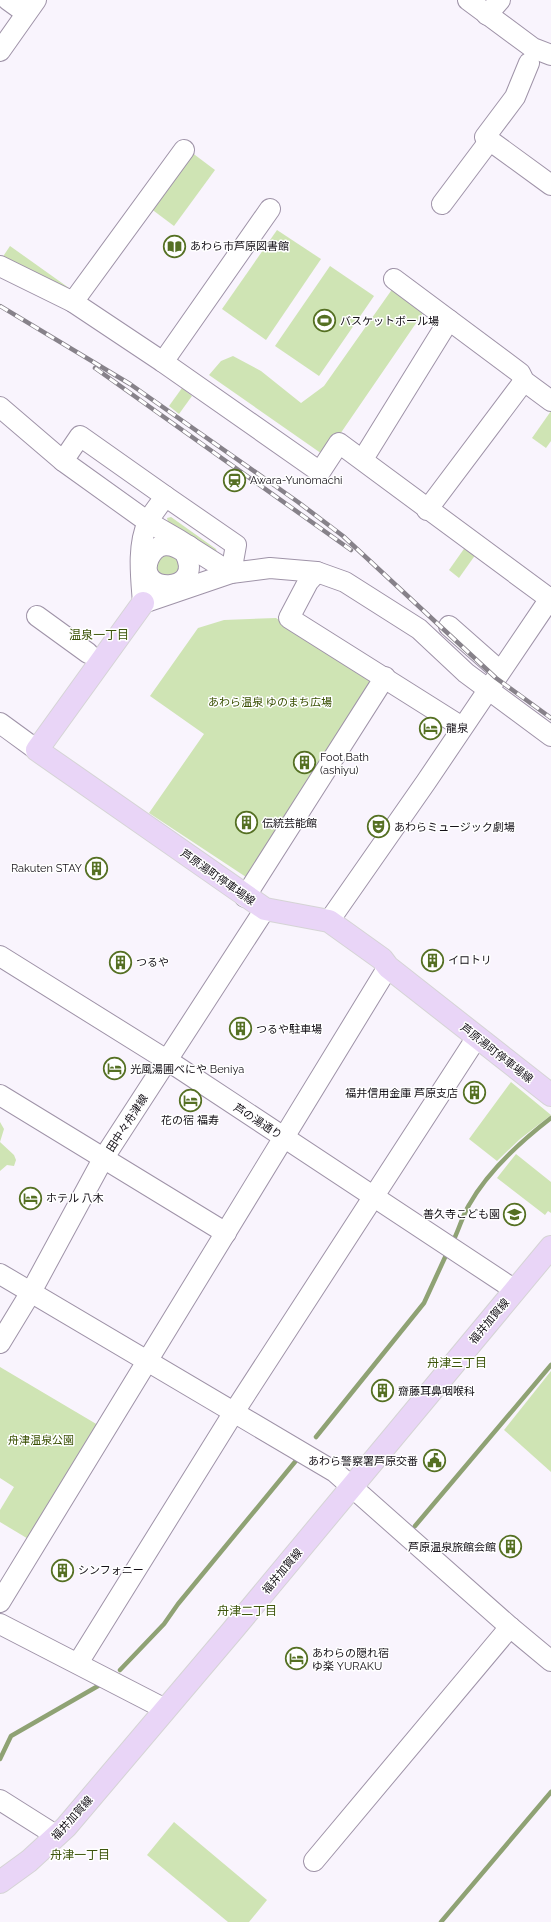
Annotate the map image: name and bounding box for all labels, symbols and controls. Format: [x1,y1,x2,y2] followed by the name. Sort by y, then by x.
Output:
[161,233,187,259] library icon: あわら市芦原図書館
[190,240,289,253] place label: あわら市芦原図書館
[311,308,337,334] sports icon: バスケットボール場
[340,315,439,328] place label: バスケットボール場
[221,467,247,493] station icon: Awara-Yunomachi
[250,474,342,487] place label: Awara-Yunomachi
[69,628,129,642] district label: 温泉一丁目
[208,696,332,709] park label: あわら温泉 ゆのまち広場
[417,715,443,741] hotel icon: 龍泉
[446,722,469,735] place label: 龍泉
[292,750,318,776] building icon: Foot Bath (ashiyu)
[320,751,369,777] place label: Foot Bath (ashiyu)
[234,810,260,836] building icon: 伝統芸能館
[365,814,391,840] theatre icon: あわらミュージック劇場
[262,817,317,830] place label: 伝統芸能館
[394,821,515,834] place label: あわらミュージック劇場
[178,847,257,908] street label: 芦原湯町停車場線
[84,855,110,881] building icon: Rakuten STAY
[11,862,82,875] place label: Rakuten STAY
[419,947,445,973] building icon: イロトリ
[107,949,133,975] building icon: つるや
[448,954,492,967] place label: イロトリ
[136,956,169,969] place label: つるや
[227,1016,253,1042] building icon: つるや駐車場
[458,1021,535,1086] street label: 芦原湯町停車場線
[256,1023,322,1036] place label: つるや駐車場
[102,1056,128,1082] hotel icon: 光風湯圃べにや Beniya
[130,1063,244,1076] place label: 光風湯圃べにや Beniya
[461,1080,487,1106] building icon: 福井信用金庫 芦原支店
[177,1087,203,1113] hotel icon: 花の宿 福寿
[345,1087,458,1100] place label: 福井信用金庫 芦原支店
[104,1092,151,1154] street label: 田中々舟津線
[231,1101,284,1142] street label: 芦の湯通り
[161,1114,219,1127] place label: 花の宿 福寿
[18,1185,44,1211] hotel icon: ホテル 八木
[46,1192,104,1205] place label: ホテル 八木
[502,1201,528,1227] school or university icon: 善久寺こども園
[423,1208,500,1221] place label: 善久寺こども園
[467,1296,512,1347] street label: 福井加賀線
[427,1356,487,1370] district label: 舟津三丁目
[370,1378,396,1404] building icon: 齋藤耳鼻咽喉科
[398,1385,475,1398] place label: 齋藤耳鼻咽喉科
[8,1434,74,1447] park label: 舟津温泉公園
[421,1448,447,1474] public building icon: あわら警察署芦原交番
[308,1455,418,1468] place label: あわら警察署芦原交番
[498,1534,524,1560] building icon: 芦原温泉旅館会館
[408,1541,496,1554] place label: 芦原温泉旅館会館
[260,1546,305,1597] street label: 福井加賀線
[50,1557,76,1583] building icon: シンフォニー
[78,1564,144,1577] place label: シンフォニー
[217,1604,277,1618] district label: 舟津二丁目
[284,1646,310,1672] hotel icon: あわらの隠れ宿 ゆ楽 YURAKU
[312,1647,389,1673] place label: あわらの隠れ宿 ゆ楽 YURAKU
[49,1794,96,1843] street label: 福井加賀線
[50,1848,110,1862] district label: 舟津一丁目

